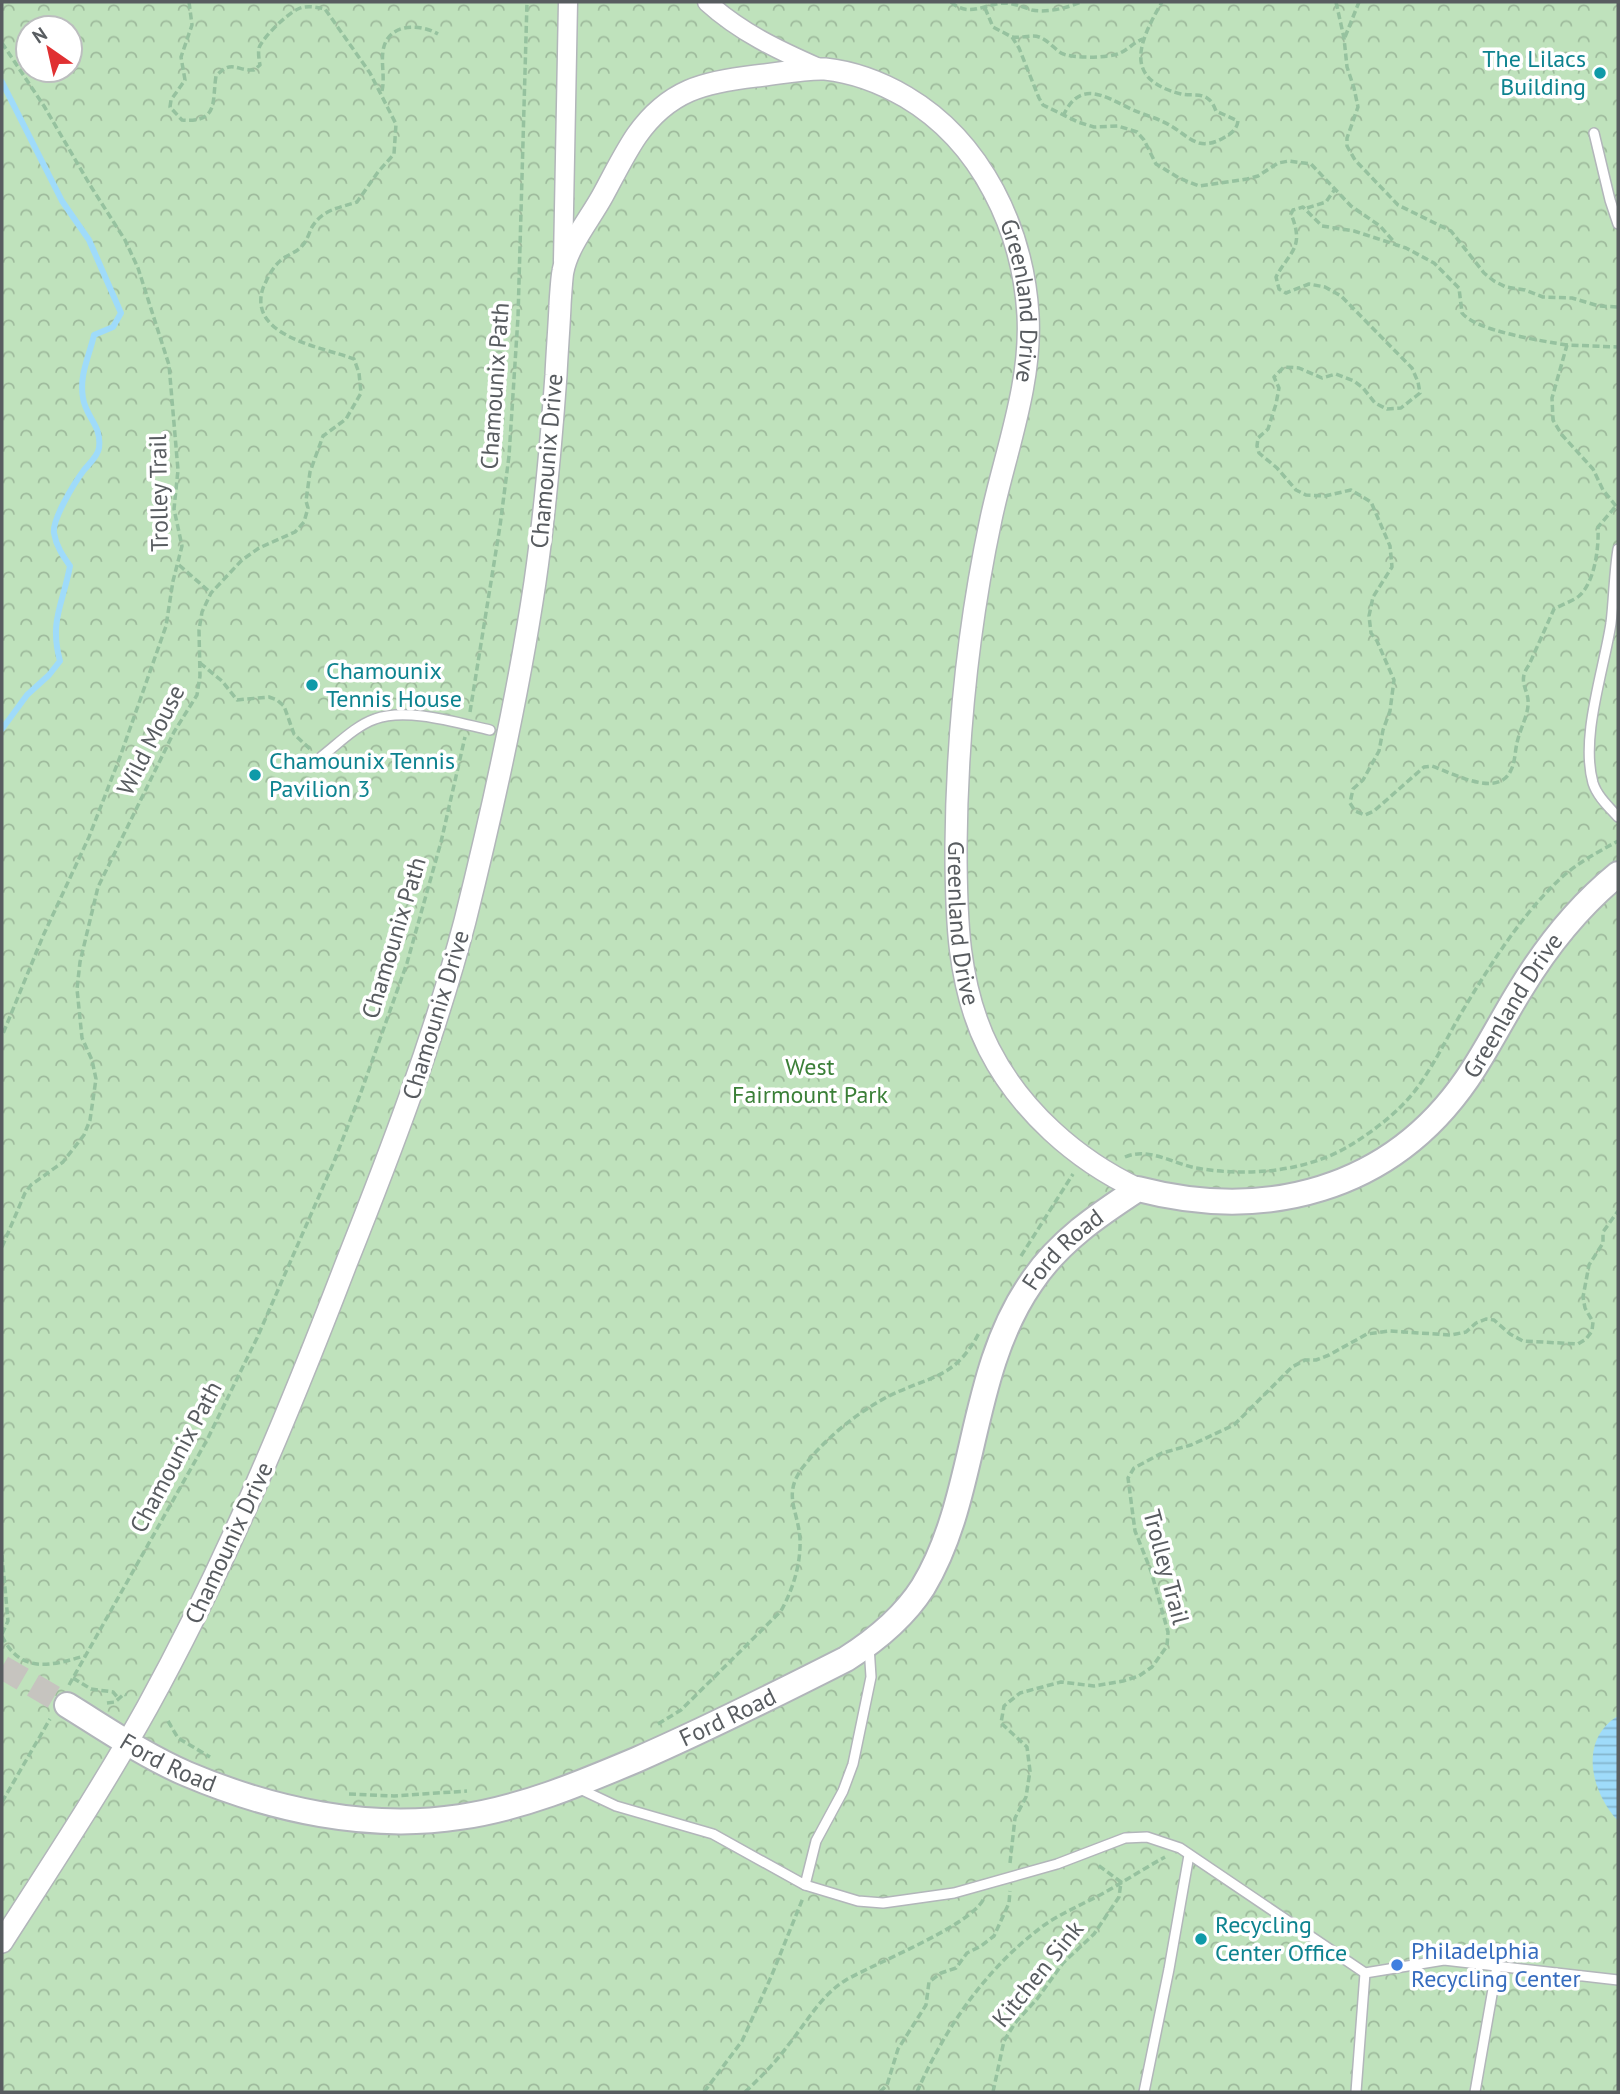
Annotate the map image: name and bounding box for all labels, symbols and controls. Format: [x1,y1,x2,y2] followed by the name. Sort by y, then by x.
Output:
[14,14,84,84] north arrow
[28,21,51,48] text: N
[1482,43,1586,102] place label: The Lilacs Building
[1592,65,1608,81] marker: The Lilacs Building
[993,215,1045,385] street label: Greenland Drive
[473,301,516,471] street label: Chamounix Path
[523,372,570,550] street label: Chamounix Drive
[142,434,175,552] street label: Trolley Trail
[326,655,462,714] place label: Chamounix Tennis House
[304,677,320,693] marker: Chamounix Tennis House
[110,679,192,800] street label: Wild Mouse
[269,745,455,804] place label: Chamounix Tennis Pavilion 3
[247,767,263,783] marker: Chamounix Tennis Pavilion 3
[941,841,987,1009] street label: Greenland Drive
[354,853,433,1022] street label: Chamounix Path
[395,926,476,1103] street label: Chamounix Drive
[1456,926,1569,1084] street label: Greenland Drive
[732,1051,889,1110] park label: West Fairmount Park
[1015,1201,1109,1296] street label: Ford Road
[123,1376,229,1538] street label: Chamounix Path
[177,1457,280,1629] street label: Chamounix Drive
[1136,1506,1197,1628] street label: Trolley Trail
[674,1681,781,1753] street label: Ford Road
[115,1726,221,1799] street label: Ford Road
[1215,1909,1347,1968] place label: Recycling Center Office
[985,1914,1090,2033] street label: Kitchen Sink
[1193,1931,1209,1947] marker: Recycling Center Office
[1411,1935,1581,1994] place label: Philadelphia Recycling Center
[1389,1957,1405,1973] marker: Philadelphia Recycling Center

